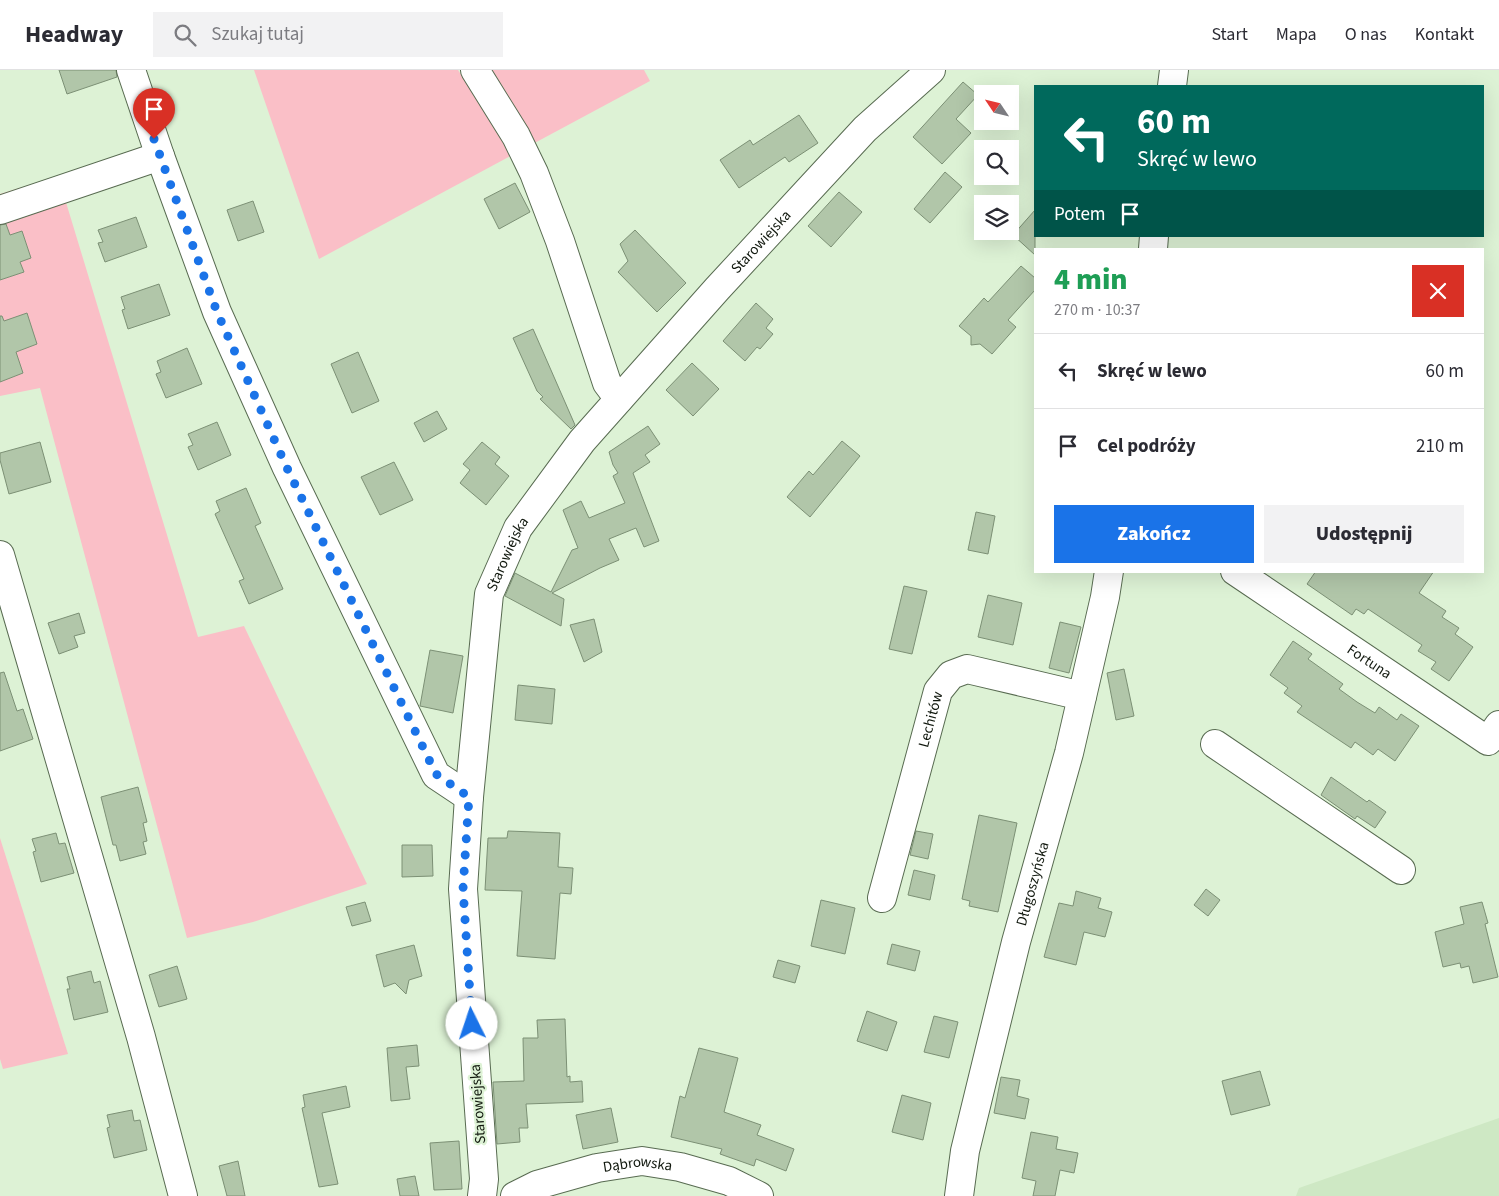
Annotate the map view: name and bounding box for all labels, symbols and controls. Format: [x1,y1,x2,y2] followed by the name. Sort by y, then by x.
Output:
[153,12,503,57] search box
[25,17,123,52] text: Headway
[171,21,199,49] icon: search
[211,21,304,48] text: Szukaj tutaj
[1211,22,1248,47] text: Start
[1276,22,1317,47] text: Mapa
[1345,22,1387,47] text: O nas
[1415,22,1474,47] text: Kontakt
[974,85,1019,130] north arrow
[974,85,1019,240] map controls
[133,88,175,139] pin
[140,95,168,123] icon: arrive
[1137,97,1211,147] text: 60 m
[1054,105,1119,170] icon: left
[974,140,1019,185] button: search
[1137,143,1257,175] text: Skręć w lewo
[974,195,1019,240] button: layers
[1116,200,1144,228] icon: arrive
[1054,201,1106,228] text: Potem
[726,205,796,278] street label: Starowiejska
[1054,258,1128,301] text: 4 min
[1412,265,1464,317] button: close
[1054,299,1141,321] text: 270 m · 10:37
[1054,357,1082,385] icon: left
[1097,358,1207,385] text: Skręć w lewo
[1426,358,1464,385] text: 60 m
[1054,432,1082,460] icon: arrive
[1097,433,1196,460] text: Cel podróży
[1416,433,1464,460] text: 210 m
[1054,505,1254,563] button: Zakończ
[1264,505,1464,563] button: Udostępnij
[481,512,533,595] street label: Starowiejska
[1343,639,1396,684] street label: Fortuna
[913,689,948,750] street label: Lechitów
[1011,839,1054,928] street label: Długoszyńska
[445,997,497,1049] position arrow
[465,1063,491,1145] street label: Starowiejska
[601,1150,674,1177] street label: Dąbrowska

